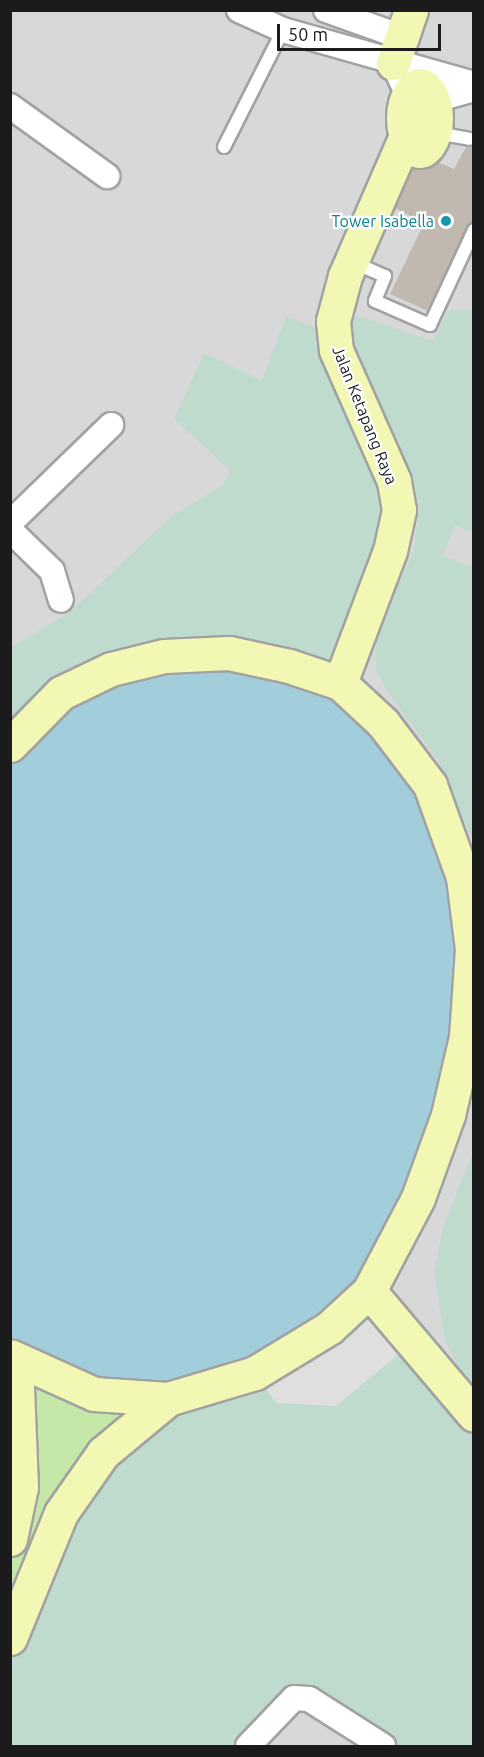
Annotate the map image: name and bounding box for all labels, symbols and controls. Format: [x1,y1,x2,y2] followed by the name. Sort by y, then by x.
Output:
[280,12,444,50] scale bar
[288,24,328,44] text: 50 m
[331,211,434,231] place label: Tower Isabella
[439,214,453,228] marker: Tower Isabella
[328,343,402,487] street label: Jalan Ketapang Raya

